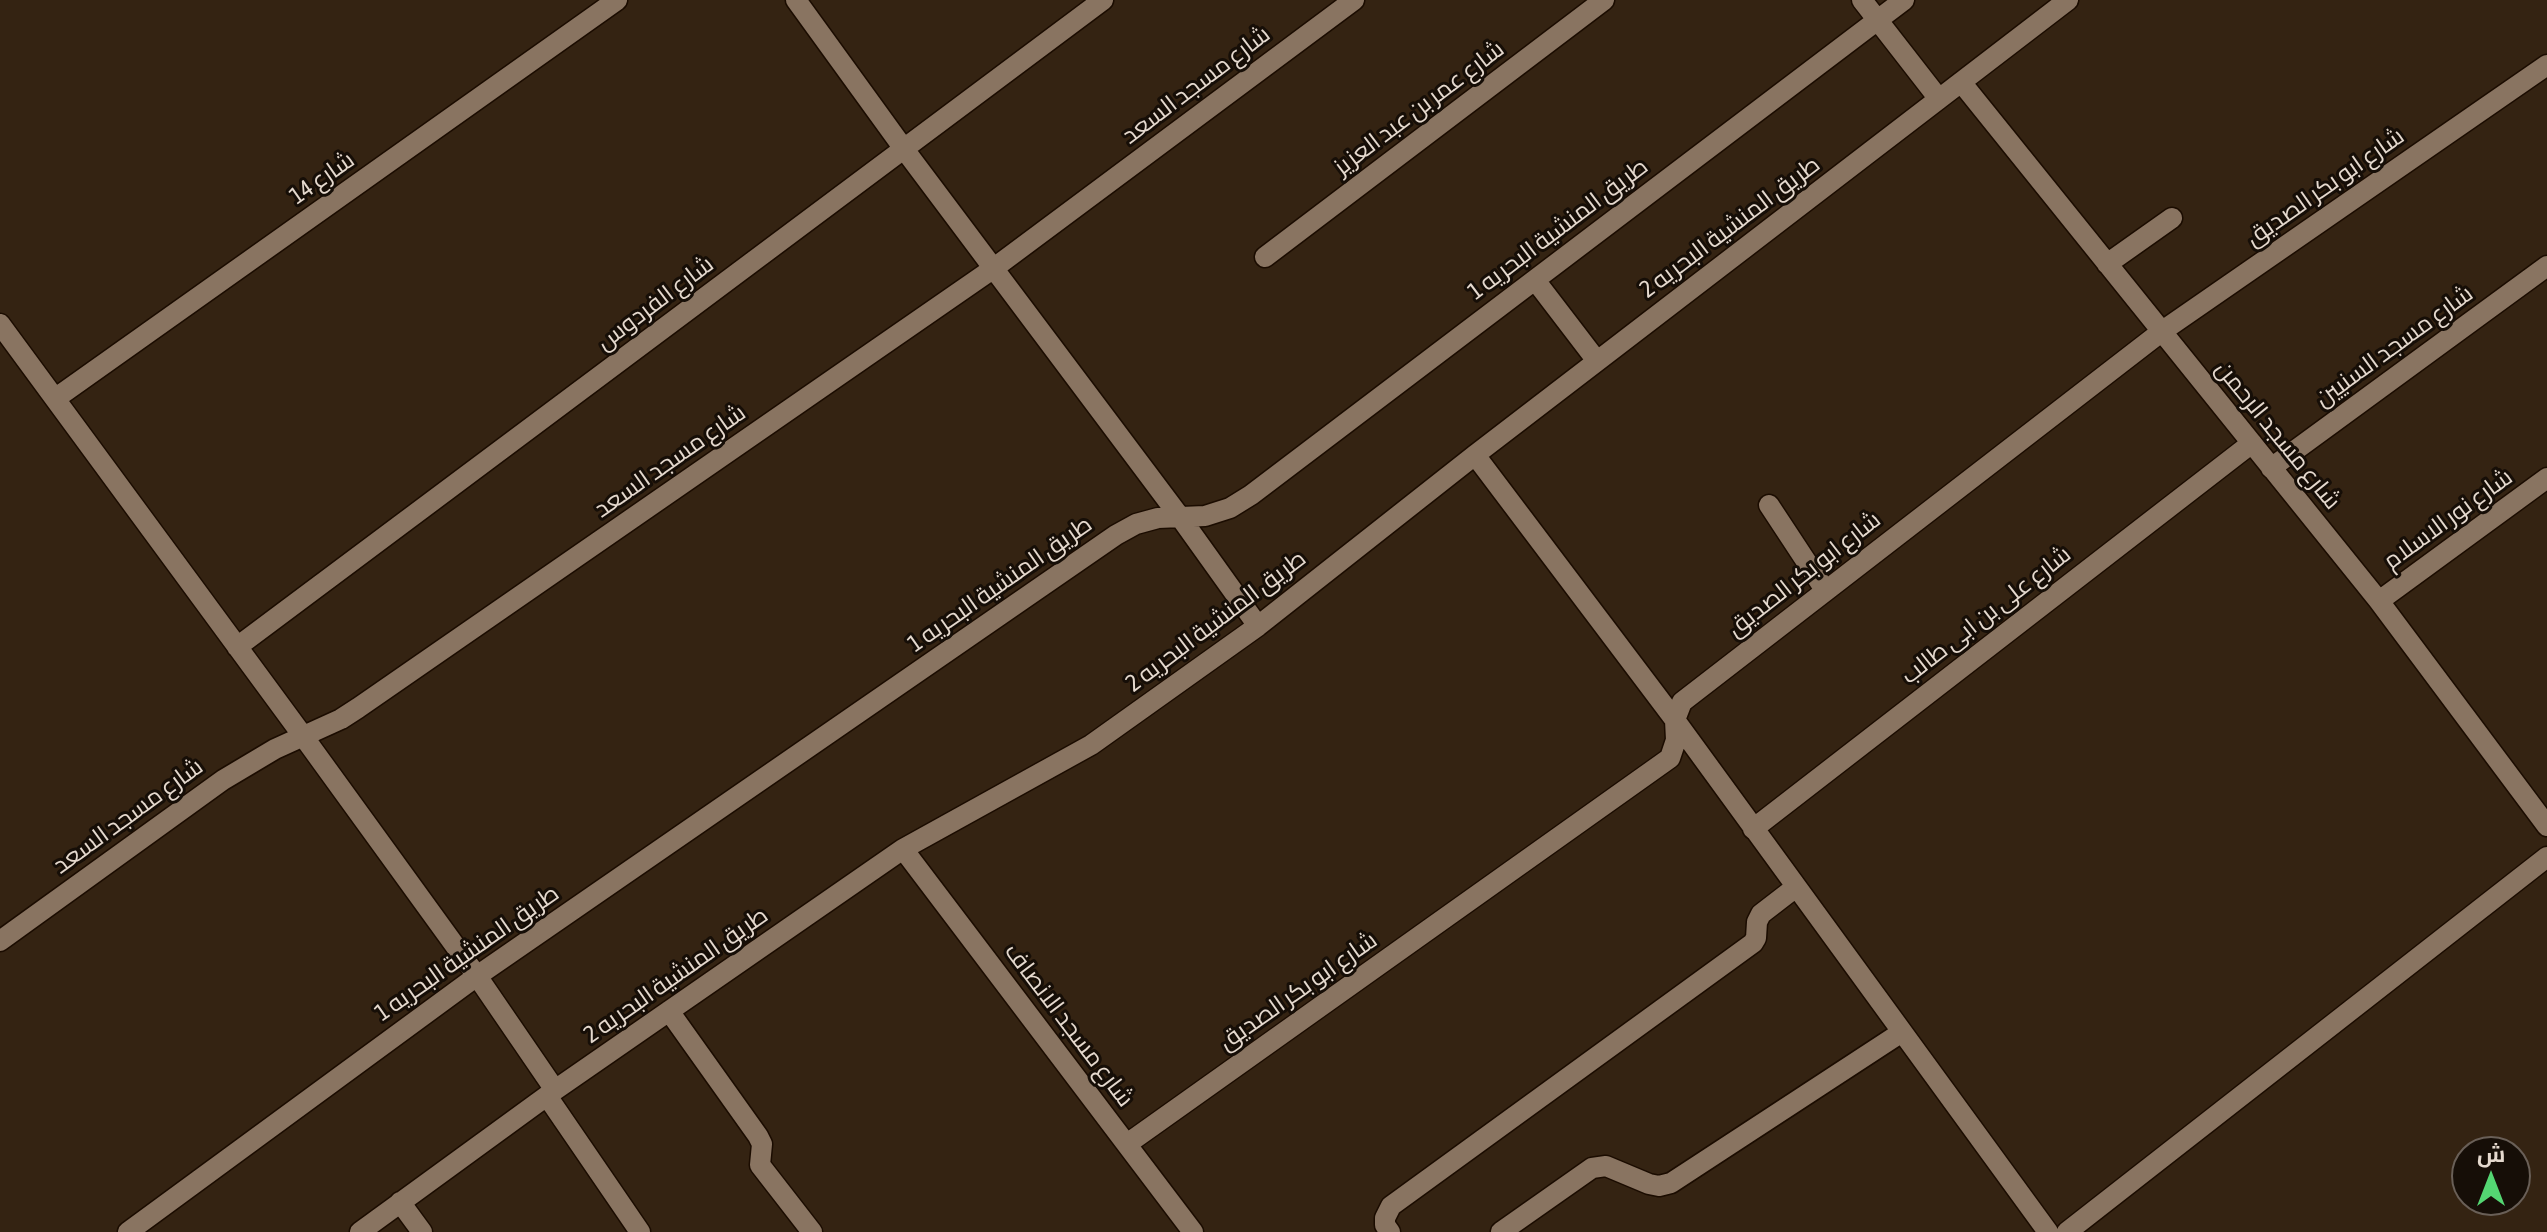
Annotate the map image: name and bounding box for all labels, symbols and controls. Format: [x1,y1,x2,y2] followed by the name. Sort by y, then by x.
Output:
[1116,20,1276,150] street label: شارع مسجد السعد
[1328,35,1510,181] street label: شارع عمر بن عبد العزيز
[2240,122,2410,252] street label: شارع ابو بكر الصديق
[284,145,360,211] street label: شارع 14
[1634,150,1826,304] street label: طريق المنشية البحريه 2
[1462,152,1654,306] street label: طريق المنشية البحريه 1
[591,250,719,356] street label: شارع الفردوس
[2309,279,2479,413] street label: شارع مسجد السنيين
[2209,355,2347,515] street label: شارع مسجد الرحمن
[589,398,751,524] street label: شارع مسجد السعد
[2378,463,2518,575] street label: شارع نور الاسلام
[1722,505,1886,643] street label: شارع ابو بكر الصديق
[903,510,1097,658] street label: طريق المنشية البحريه 1
[1895,540,2077,690] street label: شارع على بن ابى طالب
[1120,544,1312,698] street label: طريق المنشية البحريه 2
[47,752,209,880] street label: شارع مسجد السعد
[370,879,564,1027] street label: طريق المنشية البحريه 1
[579,901,773,1049] street label: طريق المنشية البحريه 2
[1213,926,1383,1056] street label: شارع ابو بكر الصديق
[998,938,1140,1112] street label: شارع مسجد الانصاف
[2451,1136,2531,1216] north arrow
[2477,1141,2505,1167] text: ش

